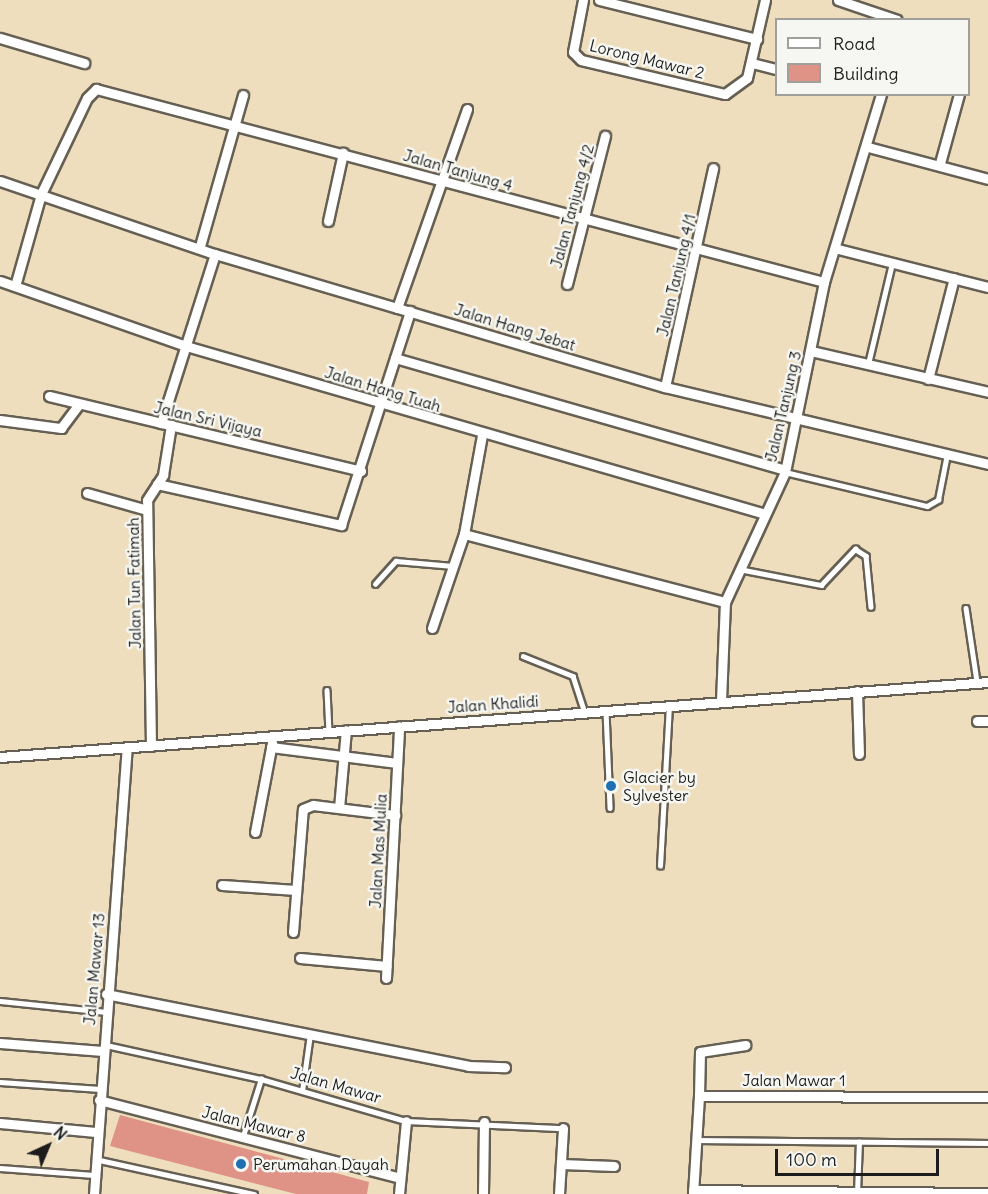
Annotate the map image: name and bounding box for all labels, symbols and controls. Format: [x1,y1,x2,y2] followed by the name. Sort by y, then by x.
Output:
[775,18,970,96] legend
[833,32,875,55] text: Road
[588,35,706,83] street label: Lorong Mawar 2
[833,62,898,85] text: Building
[546,142,598,270] street label: Jalan Tanjung 4/2
[401,145,515,195] street label: Jalan Tanjung 4
[653,212,699,338] street label: Jalan Tanjung 4/1
[452,299,578,355] street label: Jalan Hang Jebat
[761,349,805,463] street label: Jalan Tanjung 3
[323,362,443,416] street label: Jalan Hang Tuah
[152,397,264,441] street label: Jalan Sri Vijaya
[123,517,145,649] street label: Jalan Tun Fatimah
[447,691,539,717] street label: Jalan Khalidi
[623,767,696,805] place label: Glacier by Sylvester
[604,779,618,793] marker: Glacier by Sylvester
[365,793,391,909] street label: Jalan Mas Mulia
[80,912,108,1026] street label: Jalan Mawar 13
[289,1063,383,1107] street label: Jalan Mawar
[742,1070,846,1090] street label: Jalan Mawar 1
[200,1102,308,1146] street label: Jalan Mawar 8
[18,1116,78,1176] north arrow
[50,1122,71,1144] text: N
[778,1137,942,1175] scale bar
[786,1148,837,1171] text: 100 m
[253,1154,389,1174] place label: Perumahan Dayah
[234,1157,248,1171] marker: Perumahan Dayah

